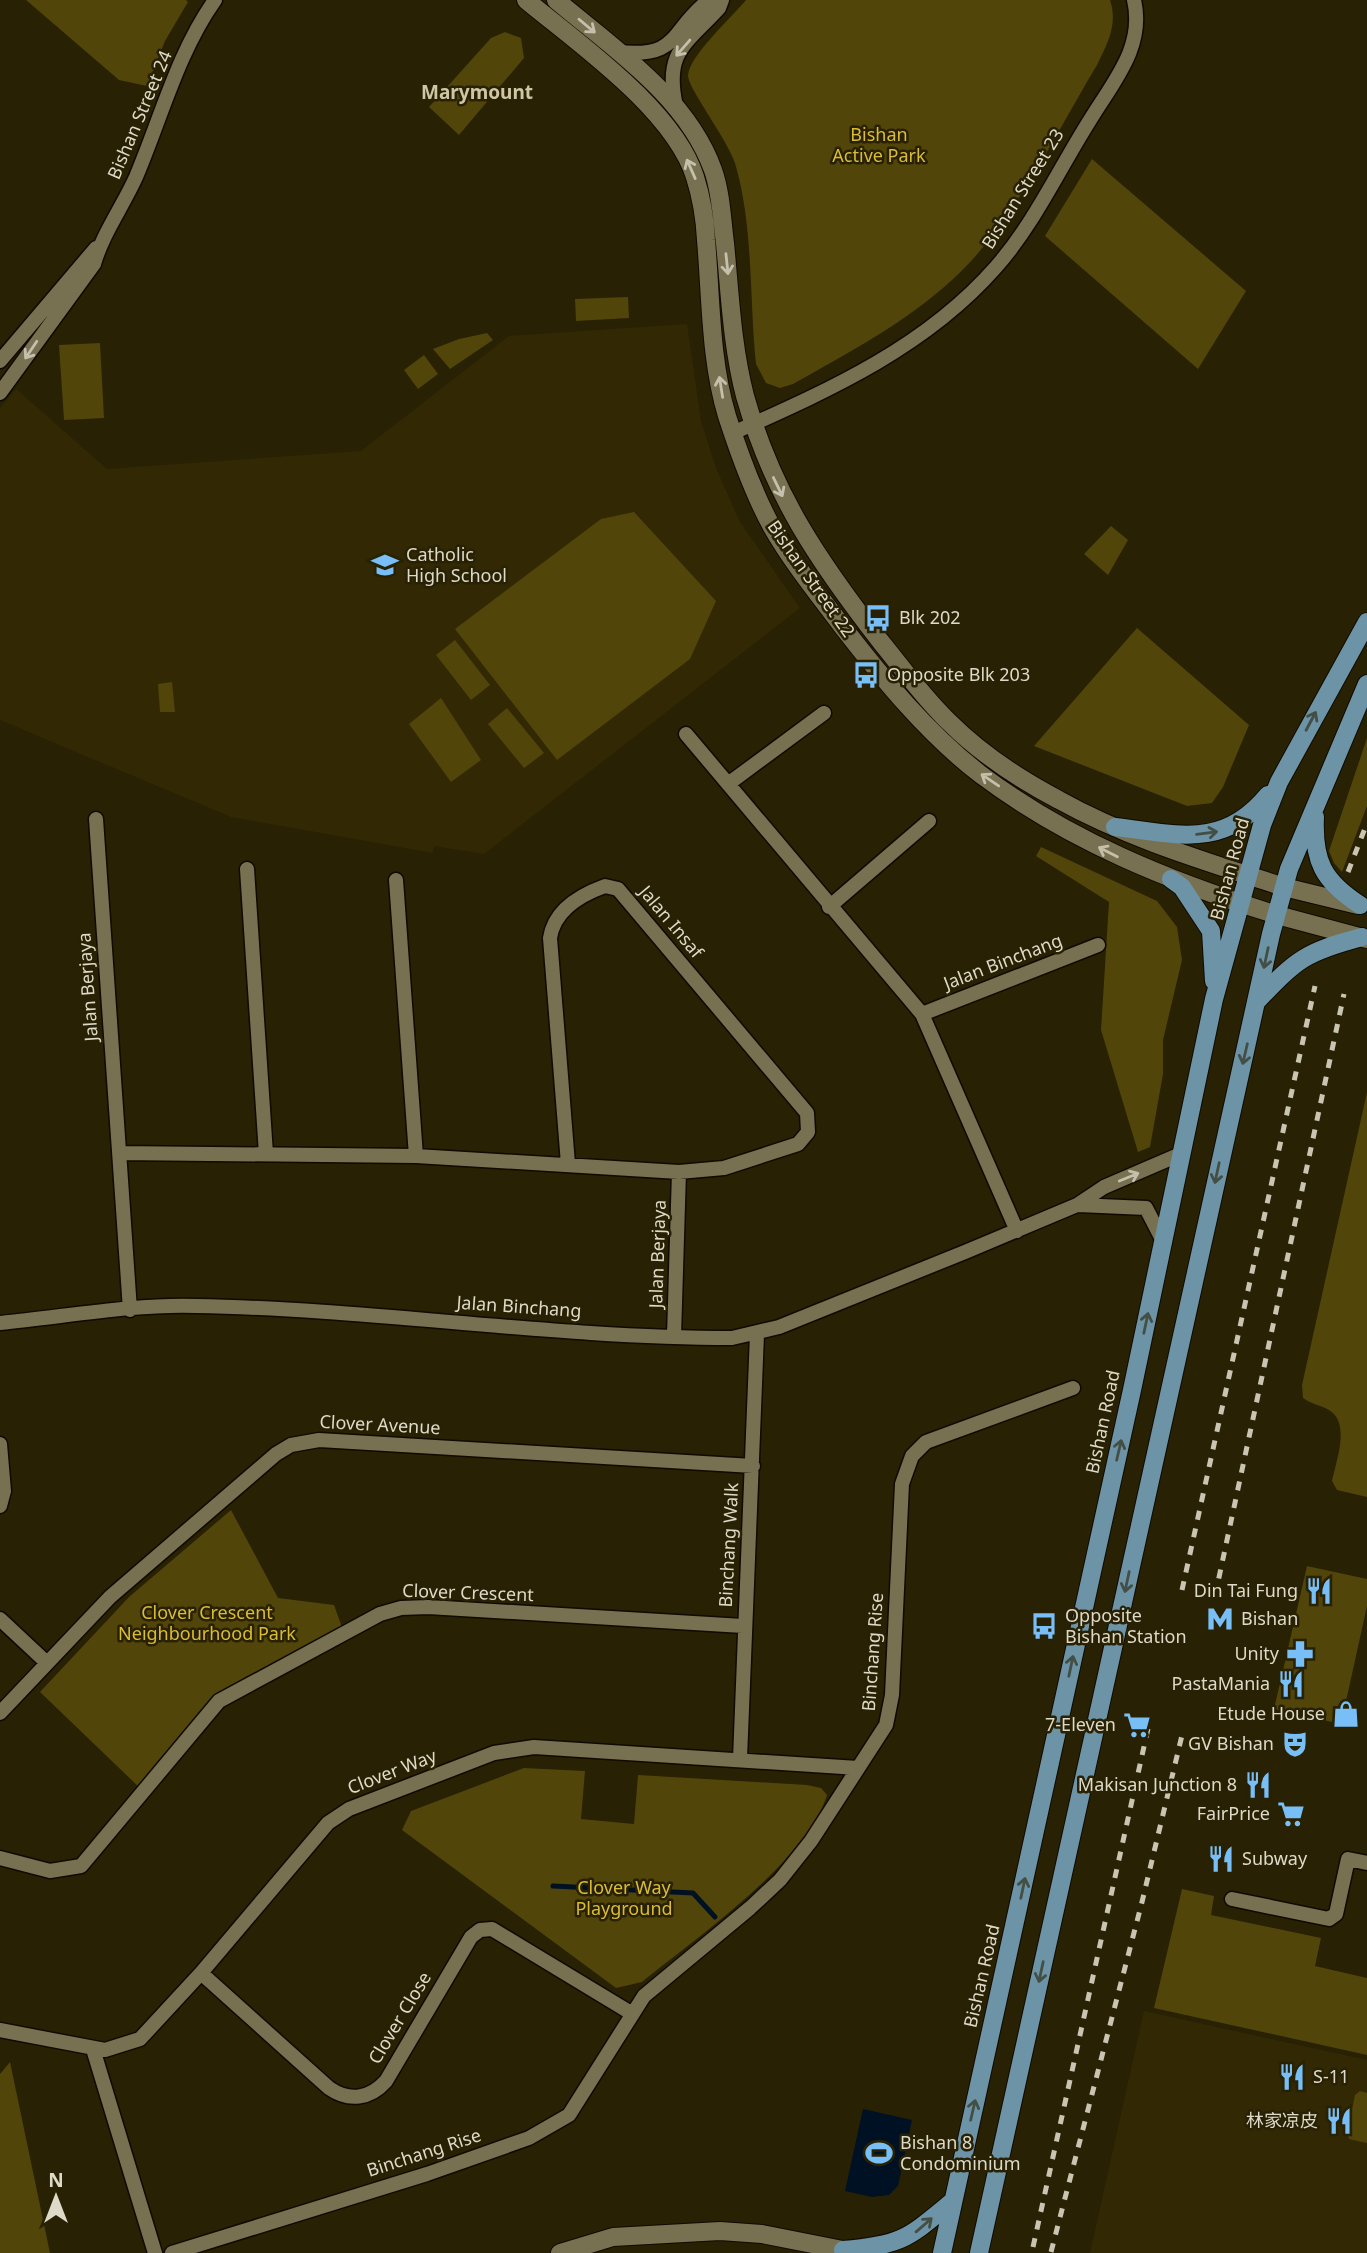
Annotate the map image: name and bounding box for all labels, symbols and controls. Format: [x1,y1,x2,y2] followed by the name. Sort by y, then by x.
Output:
[578,18,596,34] one-way arrow
[675,39,691,57] one-way arrow
[101,47,177,183] street label: Bishan Street 24
[421,79,533,105] district label: Marymount
[832,122,926,167] park label: Bishan Active Park
[976,124,1069,253] street label: Bishan Street 23
[684,159,697,180] one-way arrow
[721,252,734,275] one-way arrow
[23,339,37,359] one-way arrow
[714,376,727,399] one-way arrow
[772,476,785,497] one-way arrow
[763,515,861,642] street label: Bishan Street 22
[406,542,507,587] place label: Catholic High School
[370,550,400,580] school or university icon: Catholic High School
[863,603,893,633] bus stop icon: Blk 202
[899,605,961,629] place label: Blk 202
[851,660,881,690] bus stop icon: Opposite Blk 203
[887,662,1030,686] place label: Opposite Blk 203
[1304,712,1318,732] one-way arrow
[980,773,1000,787] one-way arrow
[1204,815,1254,923] street label: Bishan Road
[1195,826,1218,839] one-way arrow
[1098,844,1119,858] one-way arrow
[633,879,710,963] street label: Jalan Insaf
[938,927,1065,995] street label: Jalan Binchang
[71,932,103,1044] street label: Jalan Berjaya
[1259,946,1273,969] one-way arrow
[1237,1042,1251,1065] one-way arrow
[1210,1161,1224,1184] one-way arrow
[1118,1170,1139,1183] one-way arrow
[643,1199,671,1311] street label: Jalan Berjaya
[454,1290,582,1322] street label: Jalan Binchang
[1140,1312,1154,1335] one-way arrow
[1079,1368,1125,1476] street label: Bishan Road
[319,1409,441,1439] street label: Clover Avenue
[1112,1439,1126,1462] one-way arrow
[713,1482,743,1608] street label: Binchang Walk
[1119,1570,1133,1593] one-way arrow
[1304,1576,1334,1606] restaurant icon: Din Tai Fung
[402,1578,535,1606] street label: Clover Crescent
[1194,1578,1298,1602] place label: Din Tai Fung
[856,1592,888,1712] street label: Binchang Rise
[118,1600,296,1645] park label: Clover Crescent Neighbourhood Park
[1065,1603,1187,1648] place label: Opposite Bishan Station
[1205,1604,1235,1634] metro station icon: Bishan
[1241,1606,1298,1630] place label: Bishan
[1029,1611,1059,1641] bus stop icon: Opposite Bishan Station
[1285,1639,1315,1669] pharmacy icon: Unity
[1234,1641,1280,1665] place label: Unity
[1065,1655,1079,1678] one-way arrow
[1276,1669,1306,1699] restaurant icon: PastaMania
[1172,1671,1270,1695] place label: PastaMania
[1331,1699,1361,1729] shop icon: Etude House
[1217,1701,1325,1725] place label: Etude House
[1122,1710,1152,1740] supermarket icon: 7-Eleven
[1045,1712,1116,1736] place label: 7-Eleven
[1280,1729,1310,1759] theatre icon: GV Bishan
[1188,1731,1274,1755] place label: GV Bishan
[344,1743,440,1799] street label: Clover Way
[1243,1770,1273,1800] restaurant icon: Makisan Junction 8
[1078,1772,1237,1796] place label: Makisan Junction 8
[1276,1799,1306,1829] supermarket icon: FairPrice
[1197,1801,1270,1825] place label: FairPrice
[1206,1844,1236,1874] restaurant icon: Subway
[1242,1846,1308,1870] place label: Subway
[575,1875,673,1920] park label: Clover Way Playground
[1016,1877,1030,1900] one-way arrow
[957,1922,1005,2030] street label: Bishan Road
[1034,1960,1047,1983] one-way arrow
[362,1967,436,2068] street label: Clover Close
[1277,2062,1307,2092] restaurant icon: S-11
[1313,2064,1349,2088] place label: S-11
[967,2099,981,2122] one-way arrow
[1324,2106,1354,2136] restaurant icon: 林家凉皮
[1246,2108,1318,2132] place label: 林家凉皮
[363,2122,484,2182] street label: Binchang Rise
[900,2130,1021,2175] place label: Bishan 8 Condominium
[864,2138,894,2168] sports icon: Bishan 8 Condominium
[21,2162,91,2232] north arrow
[48,2167,64,2193] text: N
[915,2217,933,2233] one-way arrow

